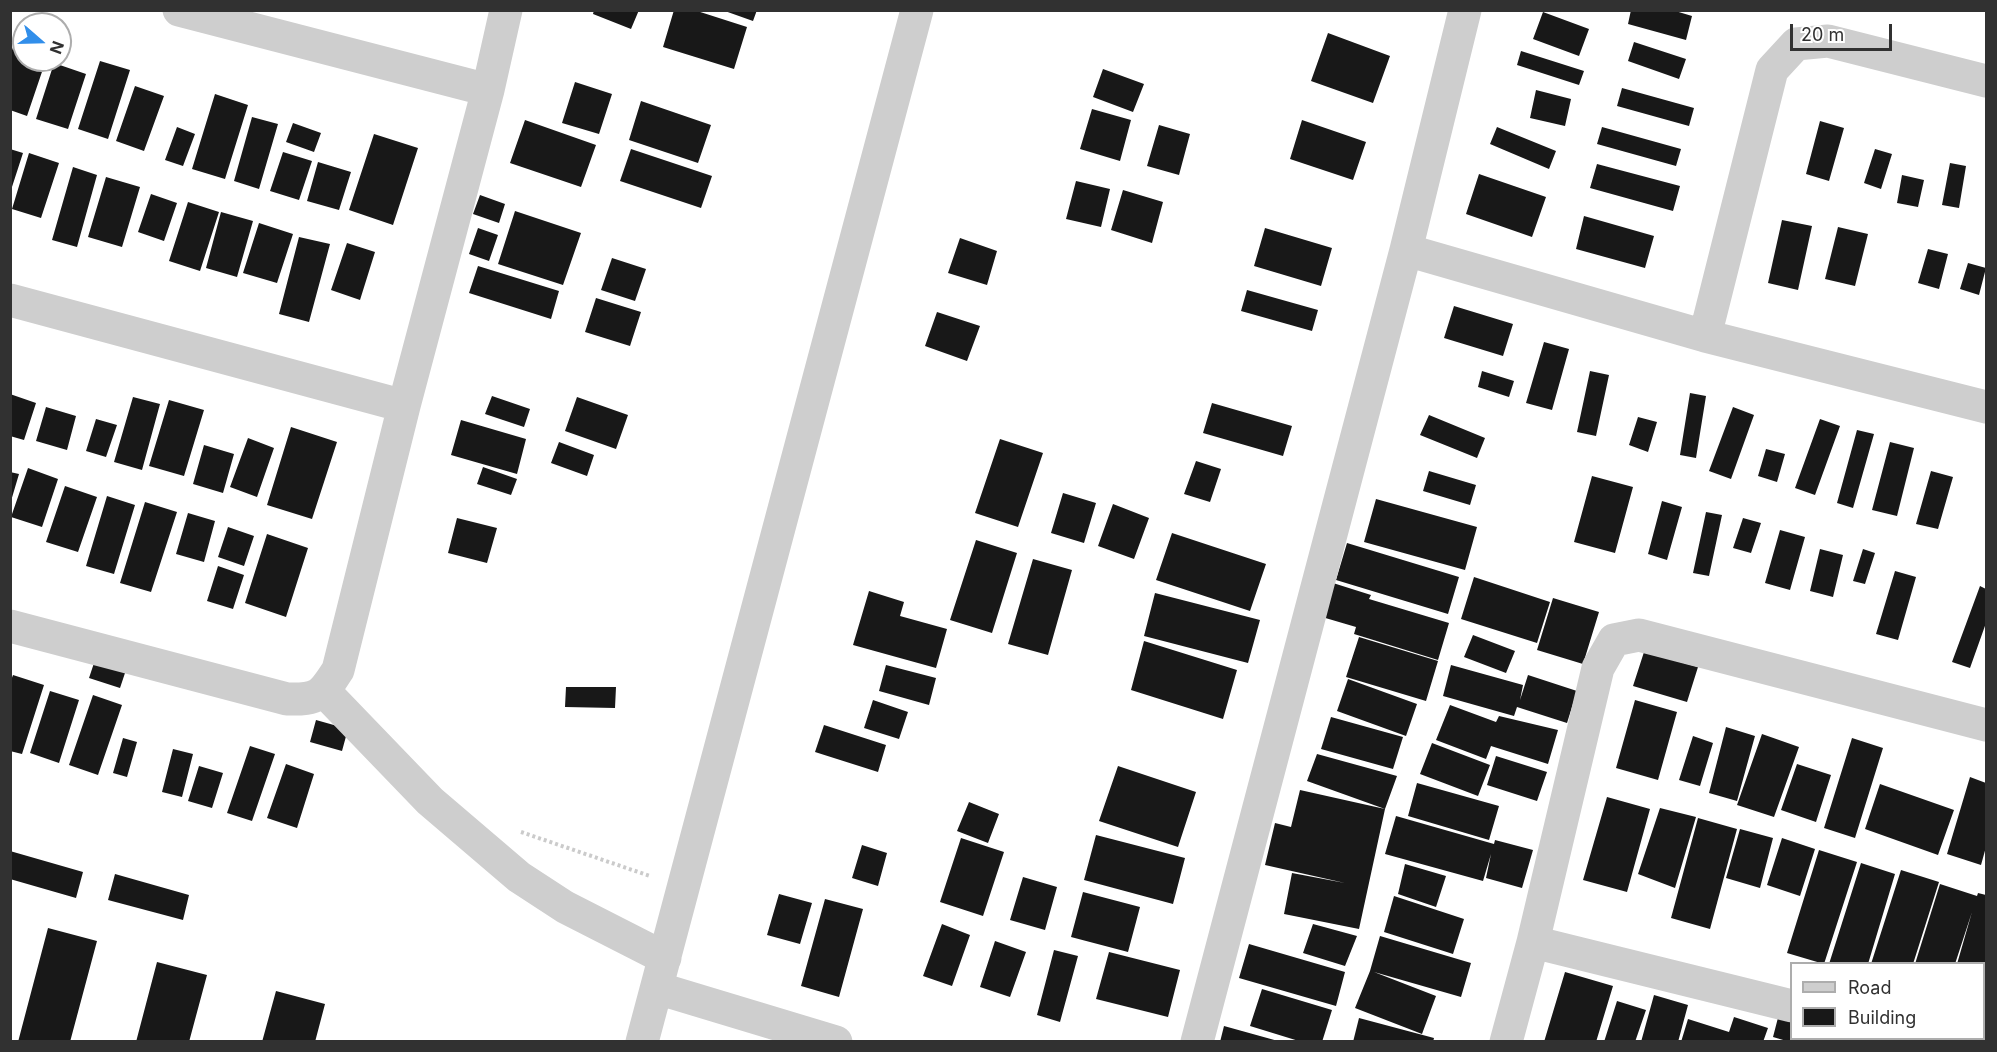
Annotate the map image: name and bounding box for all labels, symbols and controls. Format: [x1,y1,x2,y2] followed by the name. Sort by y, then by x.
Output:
[12,12,72,72] north arrow
[1793,12,1895,50] scale bar
[1801,24,1844,45] text: 20 m
[46,38,69,57] text: N
[1790,962,1985,1040] legend
[1848,977,1891,998] text: Road
[1848,1007,1916,1028] text: Building

